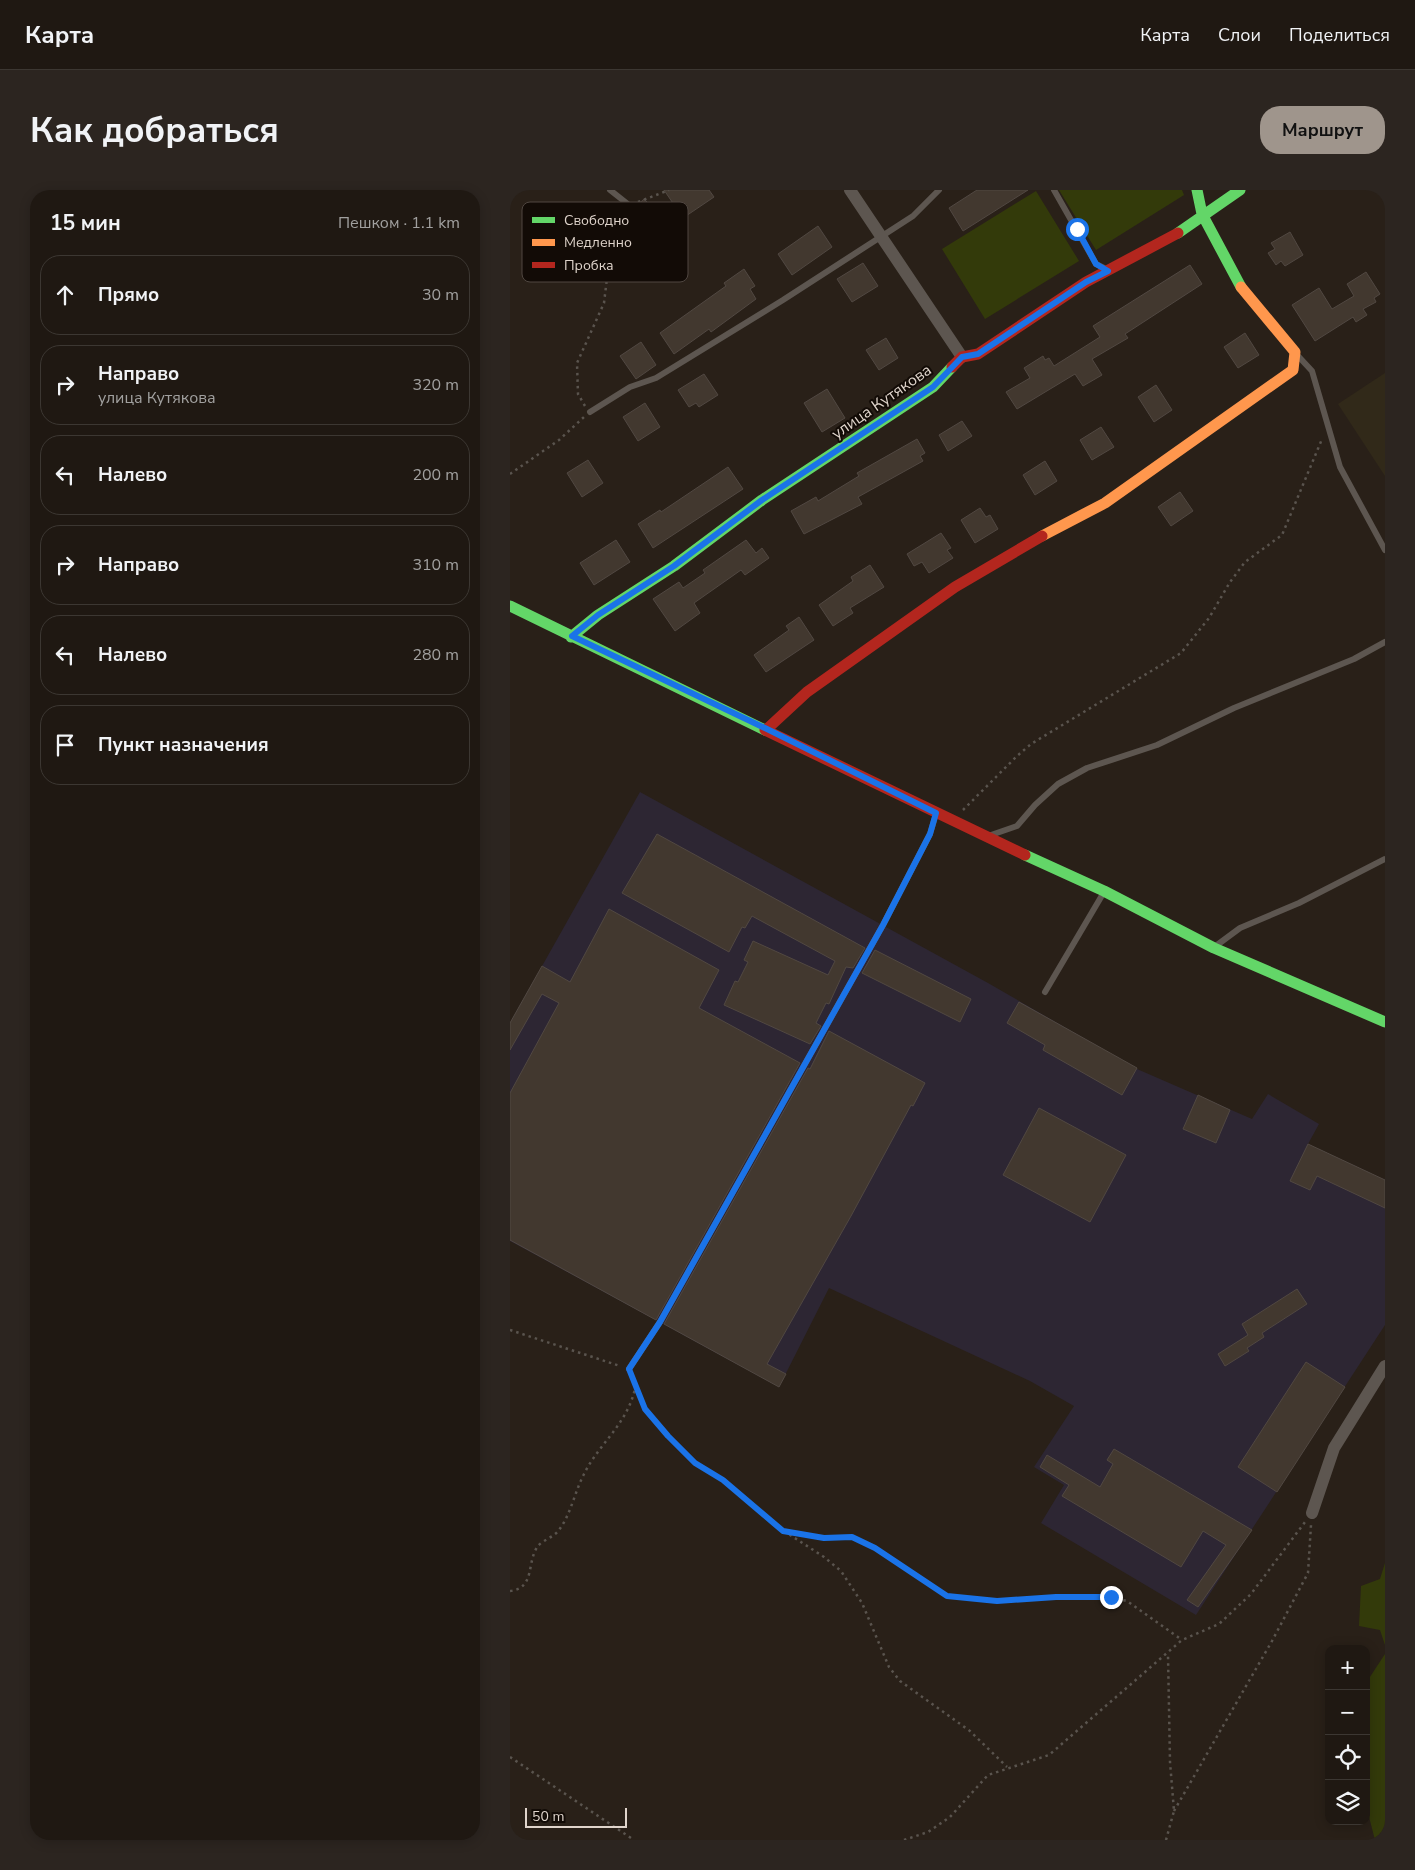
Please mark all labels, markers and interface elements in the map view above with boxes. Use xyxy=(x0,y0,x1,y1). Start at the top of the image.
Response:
text: Карта xyxy=(25,19,94,51)
text: Карта xyxy=(1140,23,1190,47)
text: Слои xyxy=(1218,23,1261,47)
text: Поделиться xyxy=(1289,23,1390,47)
button: Маршрут xyxy=(1260,106,1385,154)
text: Как добраться xyxy=(30,107,279,154)
legend xyxy=(522,202,688,282)
text: 15 мин xyxy=(50,209,121,237)
text: Свободно xyxy=(564,211,629,230)
text: Пешком · 1.1 km xyxy=(338,212,460,234)
route start xyxy=(1066,218,1089,241)
text: Медленно xyxy=(564,233,632,252)
text: Пробка xyxy=(564,256,614,275)
icon: ahead xyxy=(51,281,79,309)
text: Прямо xyxy=(98,282,159,308)
text: 30 m xyxy=(422,284,459,306)
street label: улица Кутякова xyxy=(827,359,936,445)
text: Направо xyxy=(98,361,179,387)
icon: right xyxy=(51,371,79,399)
text: 320 m xyxy=(412,374,459,396)
text: улица Кутякова xyxy=(98,387,216,409)
icon: left xyxy=(51,461,79,489)
text: Налево xyxy=(98,462,167,488)
text: 200 m xyxy=(412,464,459,486)
icon: right xyxy=(51,551,79,579)
text: Направо xyxy=(98,552,179,578)
text: 310 m xyxy=(412,554,459,576)
icon: left xyxy=(51,641,79,669)
text: Налево xyxy=(98,642,167,668)
text: 280 m xyxy=(412,644,459,666)
icon: arrive xyxy=(51,731,79,759)
text: Пункт назначения xyxy=(98,732,269,758)
route end xyxy=(1100,1586,1123,1609)
map controls xyxy=(1325,1645,1370,1825)
button: + xyxy=(1325,1645,1370,1690)
button: − xyxy=(1325,1690,1370,1735)
button: locate xyxy=(1325,1735,1370,1780)
button: layers xyxy=(1325,1780,1370,1825)
scale bar xyxy=(525,1805,628,1828)
text: 50 m xyxy=(532,1807,564,1826)

